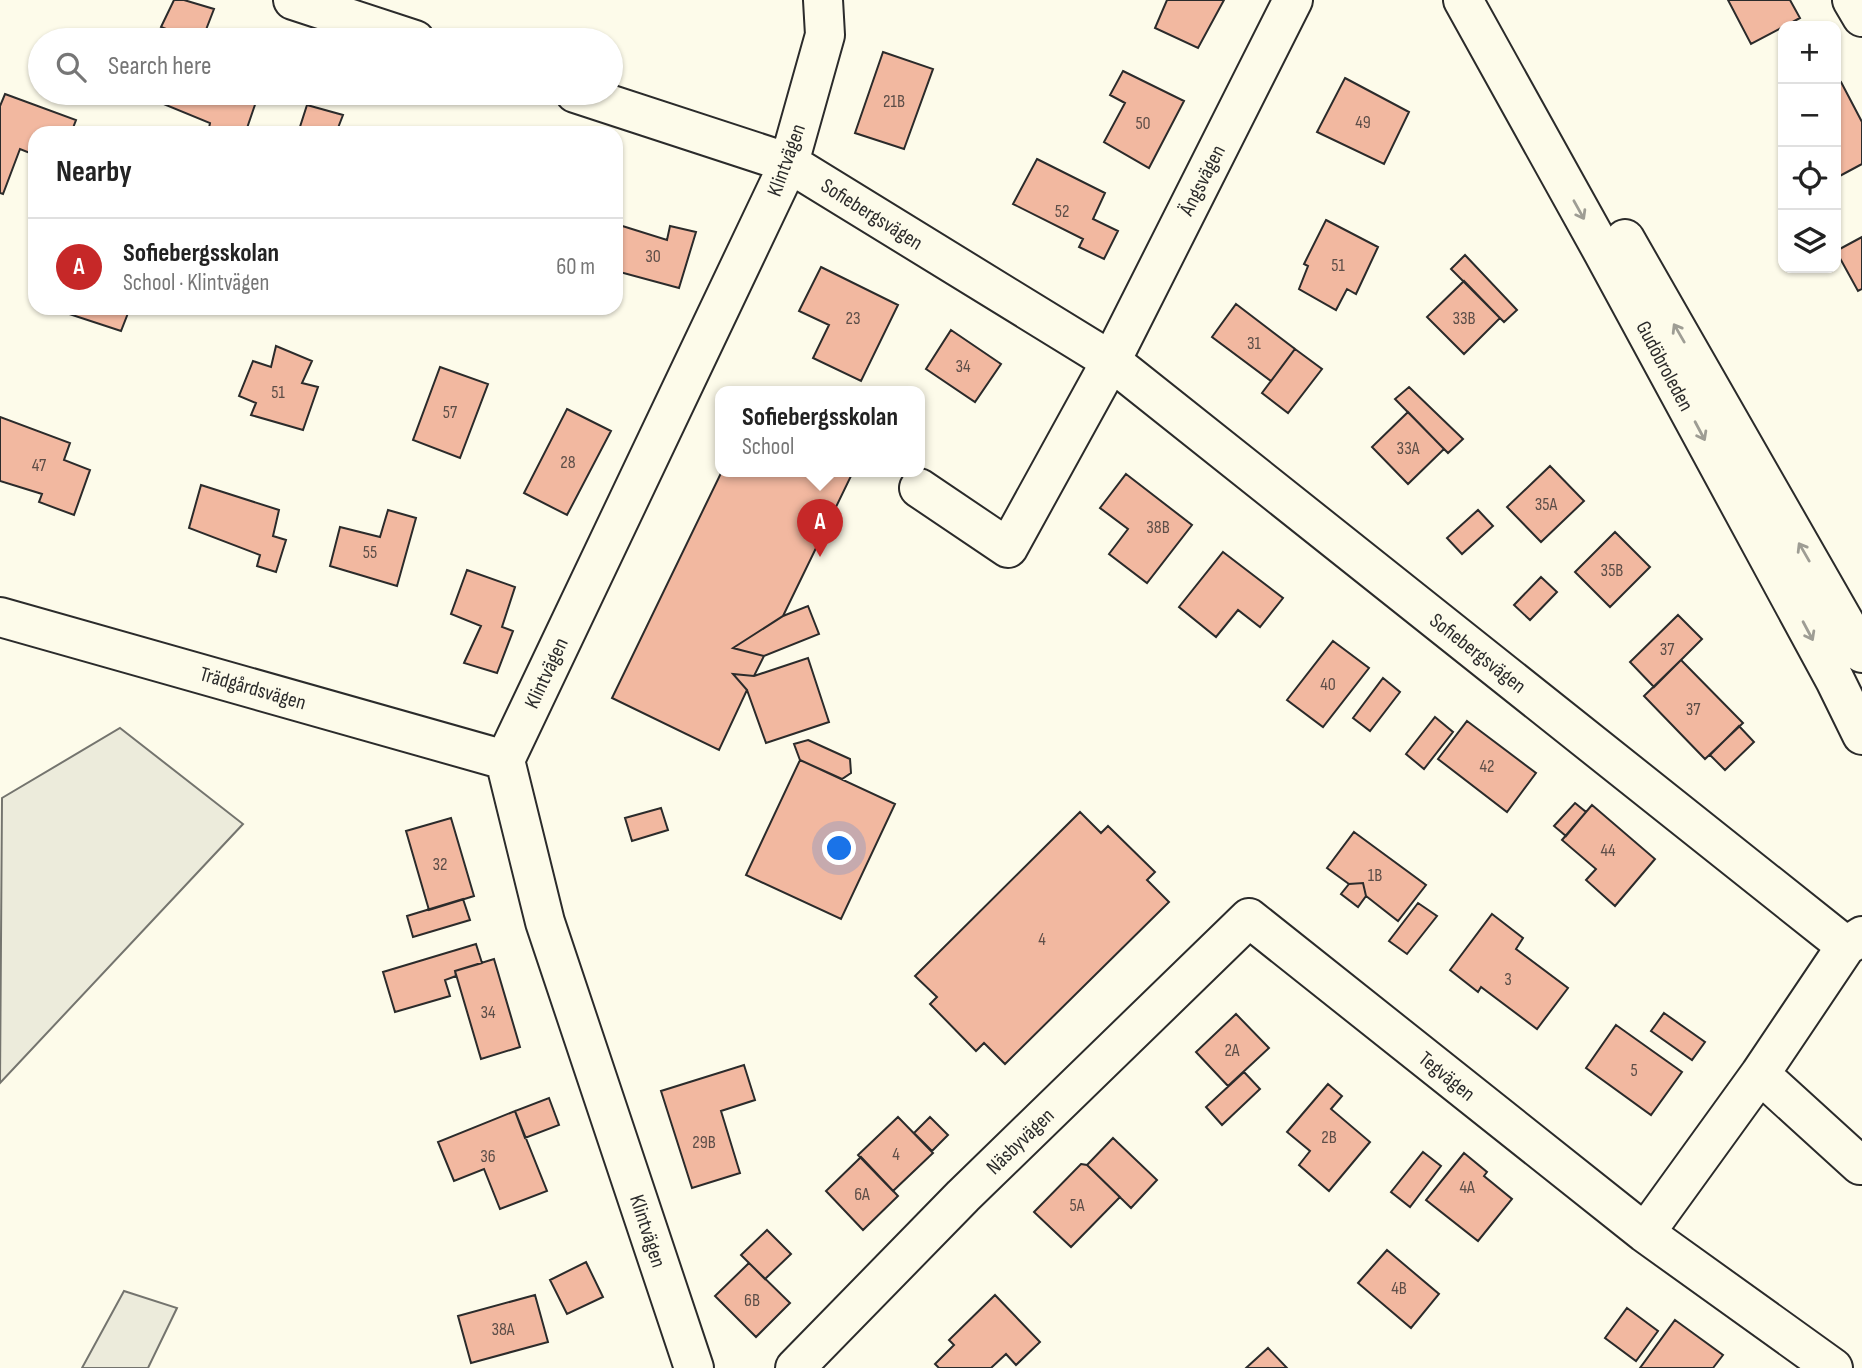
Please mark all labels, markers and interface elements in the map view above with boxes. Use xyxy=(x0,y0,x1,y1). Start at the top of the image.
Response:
map controls xyxy=(1778,21,1841,273)
button: + xyxy=(1778,21,1841,84)
search box xyxy=(28,28,623,105)
icon: search xyxy=(52,48,90,86)
text: Search here xyxy=(108,51,211,82)
button: − xyxy=(1778,84,1841,147)
house number: 21B xyxy=(883,91,905,112)
house number: 49 xyxy=(1355,112,1371,133)
house number: 50 xyxy=(1135,113,1151,134)
street label: Klintvägen xyxy=(762,121,811,200)
street label: Ängsvägen xyxy=(1174,141,1231,221)
button: locate xyxy=(1778,147,1841,210)
text: Nearby xyxy=(56,154,132,190)
street label: Sofiebergsvägen xyxy=(816,173,927,256)
one-way arrow xyxy=(1572,199,1586,219)
house number: 52 xyxy=(1055,201,1069,222)
button: layers xyxy=(1778,210,1841,273)
text: Sofiebergsskolan xyxy=(123,238,279,269)
house number: 30 xyxy=(645,246,661,267)
text: A xyxy=(74,253,84,281)
text: 60 m xyxy=(556,253,595,281)
house number: 51 xyxy=(1331,255,1345,276)
text: School · Klintvägen xyxy=(123,269,269,297)
house number: 23 xyxy=(846,308,861,329)
house number: 33B xyxy=(1452,308,1476,329)
street label: Gudöbroleden xyxy=(1630,317,1699,416)
one-way arrow xyxy=(1672,323,1686,343)
house number: 31 xyxy=(1247,333,1262,354)
house number: 34 xyxy=(955,356,971,377)
house number: 51 xyxy=(271,382,285,403)
popup xyxy=(715,386,925,477)
house number: 57 xyxy=(443,402,458,423)
text: Sofiebergsskolan xyxy=(742,402,898,433)
one-way arrow xyxy=(1694,420,1707,441)
text: School xyxy=(742,433,794,461)
house number: 33A xyxy=(1397,438,1420,459)
house number: 28 xyxy=(560,452,576,473)
house number: 47 xyxy=(32,455,47,476)
house number: 35A xyxy=(1535,494,1558,515)
pin: A xyxy=(797,499,843,557)
house number: 38B xyxy=(1146,517,1170,538)
house number: 55 xyxy=(363,542,377,563)
one-way arrow xyxy=(1797,542,1811,562)
house number: 35B xyxy=(1601,560,1623,581)
street label: Sofiebergsvägen xyxy=(1425,608,1531,699)
one-way arrow xyxy=(1802,620,1816,641)
street label: Klintvägen xyxy=(519,634,574,712)
house number: 37 xyxy=(1660,639,1675,660)
street label: Trädgårdsvägen xyxy=(197,661,309,716)
house number: 40 xyxy=(1320,674,1336,695)
house number: 37 xyxy=(1686,699,1701,720)
house number: 42 xyxy=(1479,756,1495,777)
your location xyxy=(822,831,856,865)
house number: 44 xyxy=(1600,840,1616,861)
house number: 32 xyxy=(433,854,447,875)
house number: 1B xyxy=(1368,865,1382,886)
house number: 4 xyxy=(1038,929,1046,950)
house number: 3 xyxy=(1504,969,1512,990)
house number: 34 xyxy=(480,1002,496,1023)
house number: 2A xyxy=(1224,1040,1240,1061)
street label: Tegvägen xyxy=(1413,1046,1480,1107)
house number: 5 xyxy=(1630,1060,1638,1081)
street label: Näsbyvägen xyxy=(981,1103,1059,1180)
house number: 2B xyxy=(1321,1127,1337,1148)
house number: 29B xyxy=(692,1132,716,1153)
house number: 4 xyxy=(892,1144,900,1165)
house number: 36 xyxy=(480,1146,496,1167)
house number: 4A xyxy=(1459,1177,1475,1198)
house number: 6A xyxy=(854,1184,870,1205)
street label: Klintvägen xyxy=(624,1192,671,1271)
house number: 5A xyxy=(1070,1195,1085,1216)
house number: 4B xyxy=(1391,1278,1407,1299)
house number: 6B xyxy=(744,1290,760,1311)
house number: 38A xyxy=(491,1319,515,1340)

